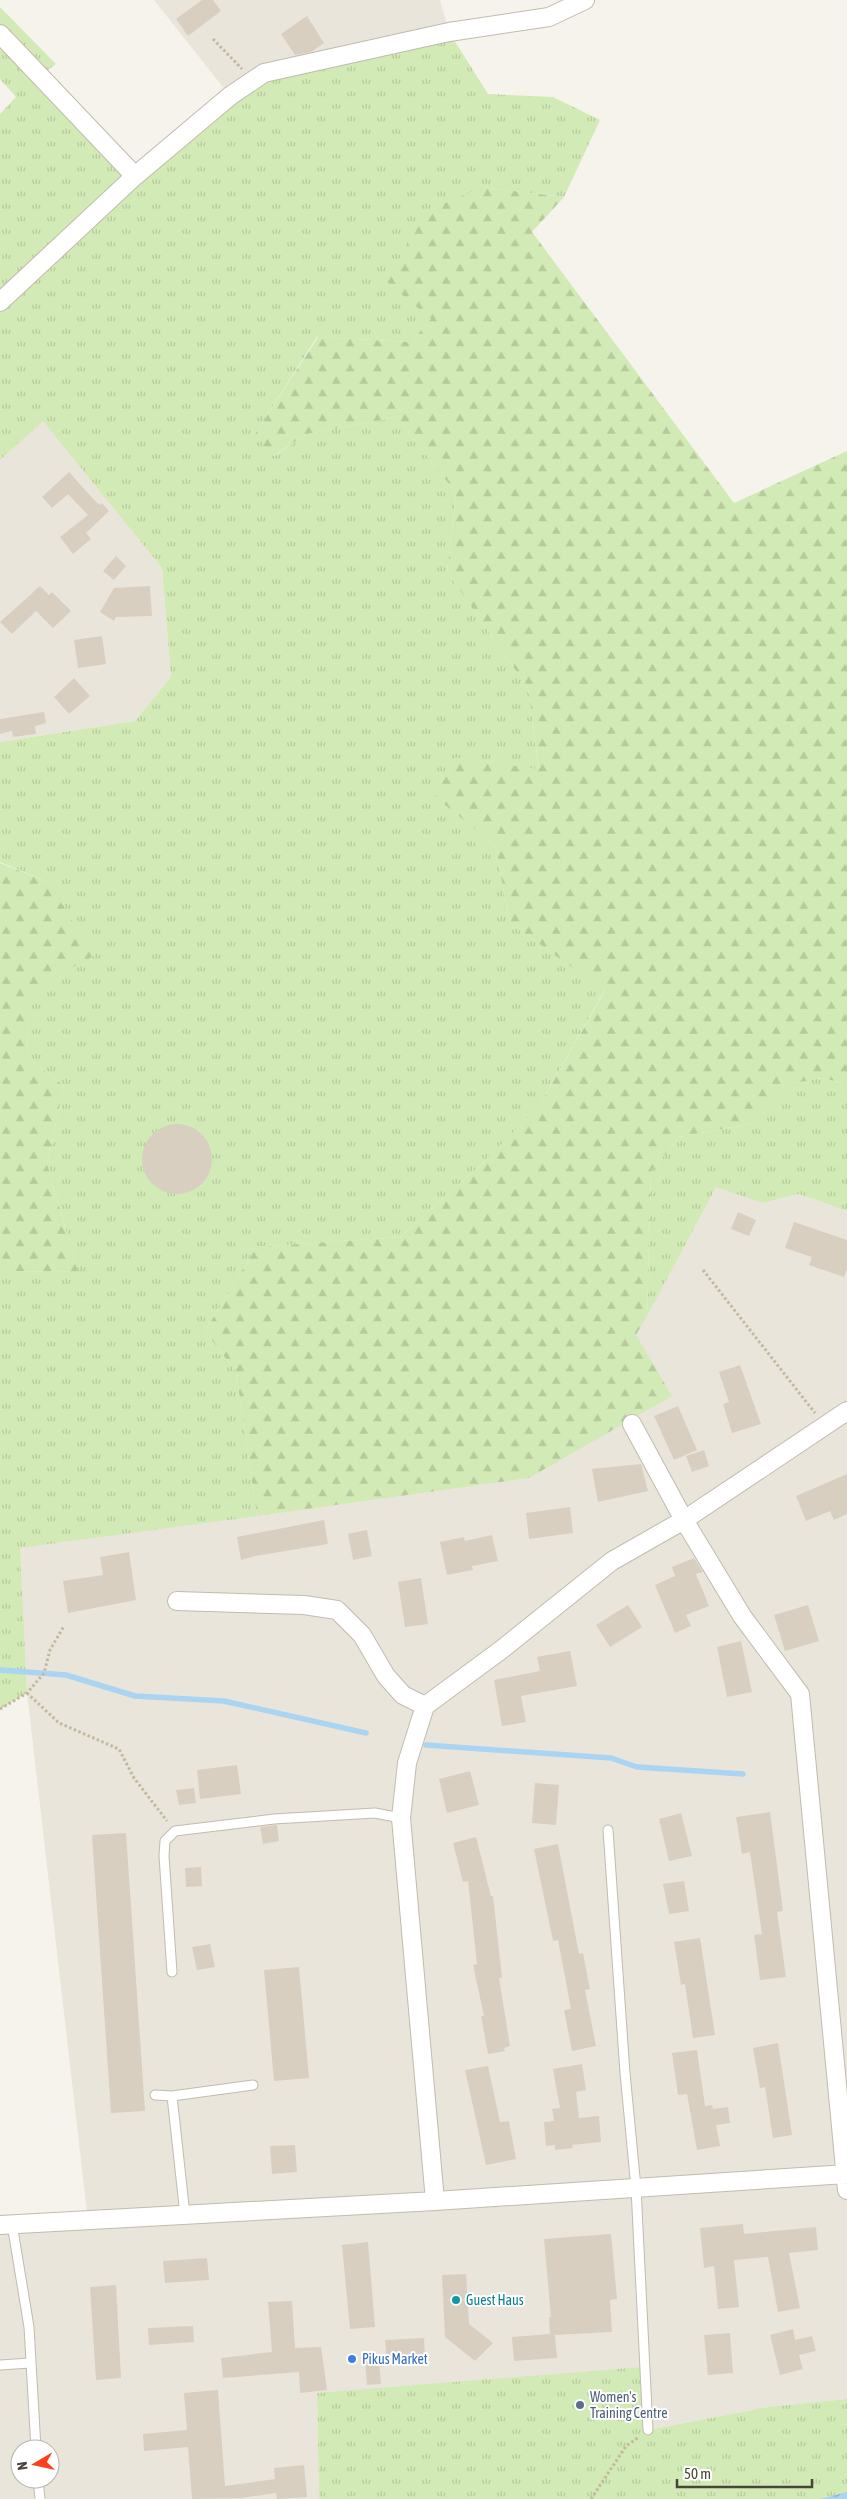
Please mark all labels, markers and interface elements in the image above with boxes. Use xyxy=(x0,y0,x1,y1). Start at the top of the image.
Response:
place label: Guest Haus xyxy=(466,2292,524,2308)
marker: Guest Haus xyxy=(450,2294,462,2306)
place label: Pikus Market xyxy=(362,2351,428,2367)
marker: Pikus Market xyxy=(346,2353,358,2365)
place label: Women's Training Centre xyxy=(590,2389,668,2421)
marker: Women's Training Centre xyxy=(574,2399,586,2411)
north arrow xyxy=(10,2439,60,2489)
scale bar xyxy=(677,2456,812,2488)
text: N xyxy=(14,2461,31,2471)
text: 50 m xyxy=(684,2465,711,2482)

